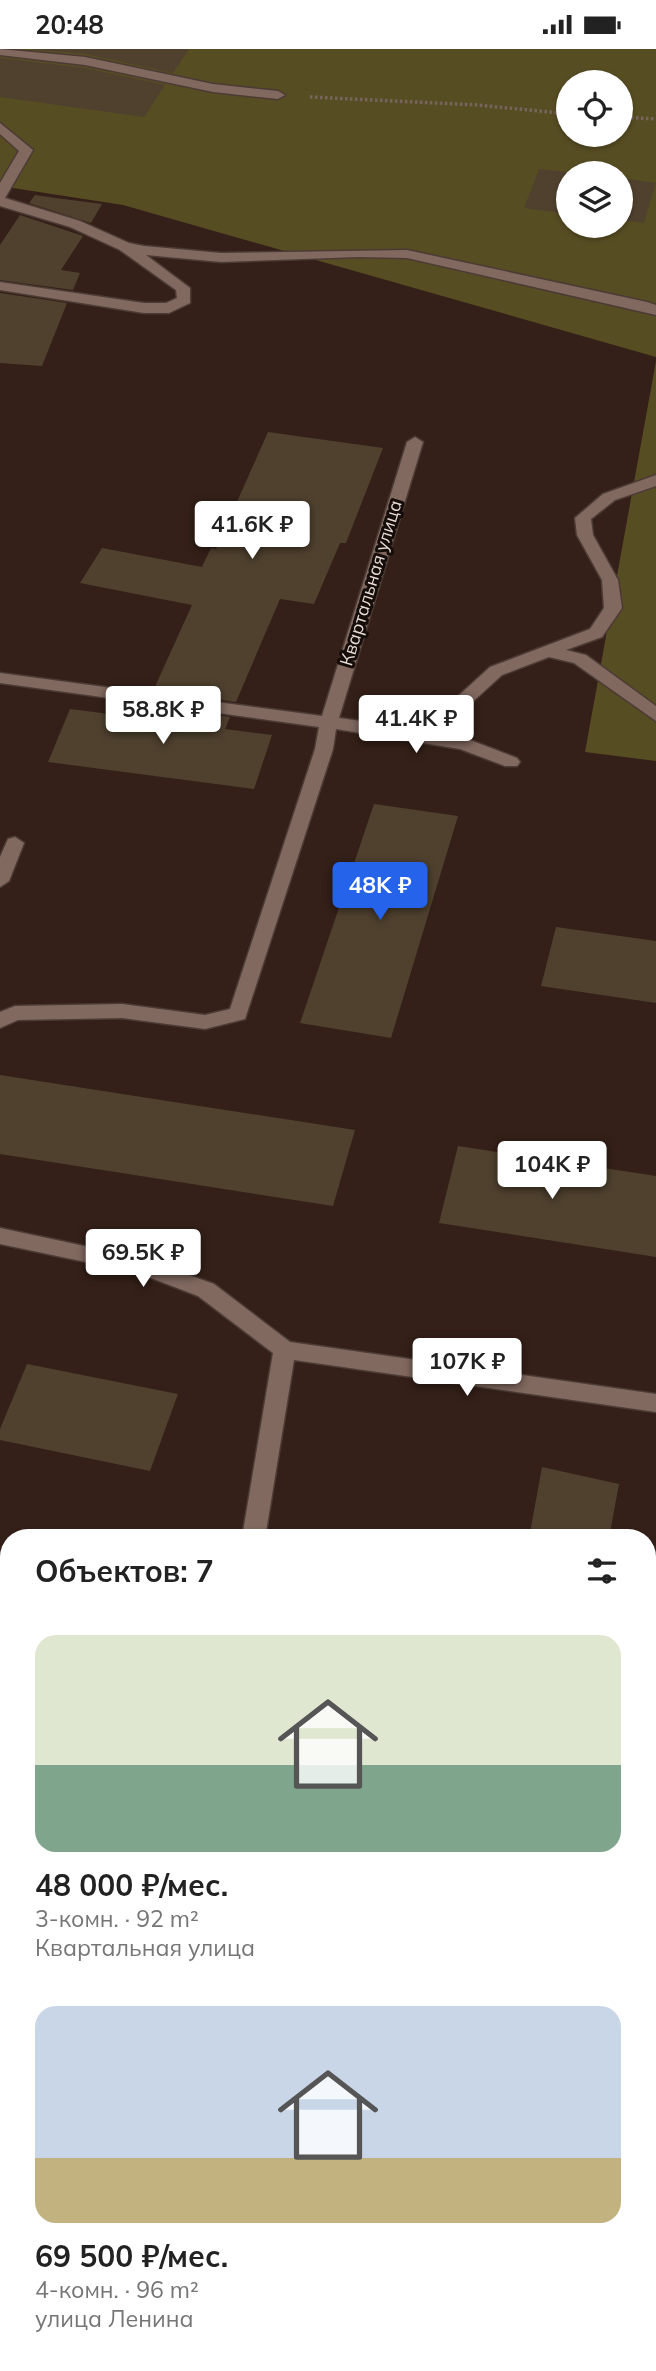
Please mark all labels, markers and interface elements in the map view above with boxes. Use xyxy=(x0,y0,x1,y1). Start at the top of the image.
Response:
text: 20:48 xyxy=(35,8,104,41)
map controls xyxy=(556,70,633,238)
button: locate xyxy=(556,70,633,147)
button: layers xyxy=(556,161,633,238)
street label: Квартальная улица xyxy=(334,497,407,669)
pin: 41.6K ₽ xyxy=(187,501,317,561)
text: 41.6K ₽ xyxy=(211,509,293,538)
pin: 58.8K ₽ xyxy=(98,687,228,746)
text: 58.8K ₽ xyxy=(122,694,204,723)
pin: 41.4K ₽ xyxy=(351,695,481,755)
text: 41.4K ₽ xyxy=(375,703,457,732)
pin: 48K ₽ xyxy=(331,863,429,922)
text: 48K ₽ xyxy=(348,870,412,899)
pin: 104K ₽ xyxy=(495,1141,609,1201)
text: 104K ₽ xyxy=(514,1149,590,1178)
pin: 69.5K ₽ xyxy=(78,1229,208,1289)
text: 69.5K ₽ xyxy=(102,1237,184,1266)
pin: 107K ₽ xyxy=(410,1339,524,1398)
text: 107K ₽ xyxy=(429,1346,505,1375)
text: Объектов: 7 xyxy=(35,1552,214,1590)
icon: filters xyxy=(583,1552,621,1590)
icon: home xyxy=(265,1681,391,1807)
text: 48 000 ₽/мес. xyxy=(35,1866,228,1904)
text: 3-комн. · 92 m² xyxy=(35,1904,199,1933)
text: Квартальная улица xyxy=(35,1933,255,1962)
icon: home xyxy=(265,2052,391,2178)
text: 69 500 ₽/мес. xyxy=(35,2237,228,2275)
text: 4-комн. · 96 m² xyxy=(35,2275,199,2304)
text: улица Ленина xyxy=(35,2304,194,2333)

